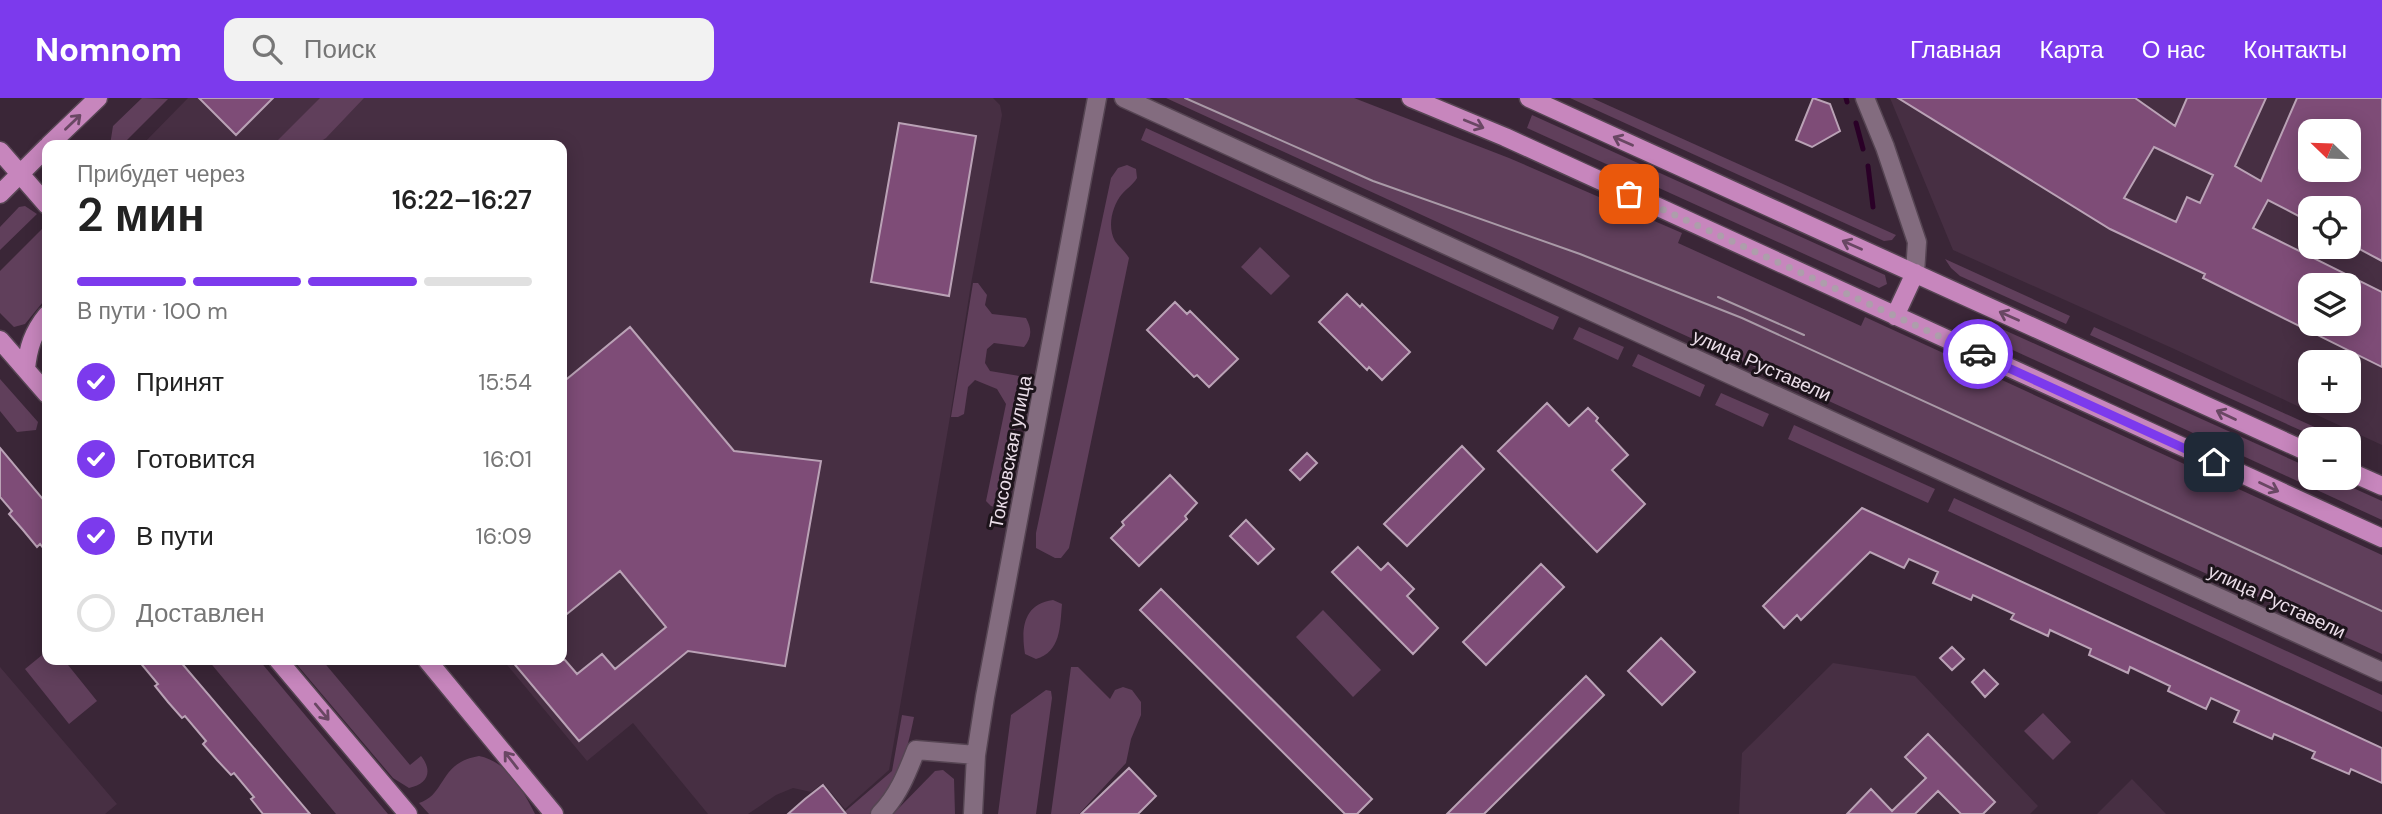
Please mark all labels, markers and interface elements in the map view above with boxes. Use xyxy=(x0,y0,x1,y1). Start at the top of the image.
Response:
search box xyxy=(224,18,714,81)
text: Nomnom xyxy=(35,28,182,71)
icon: search xyxy=(248,30,286,68)
text: Поиск xyxy=(304,32,376,66)
text: Главная xyxy=(1910,34,2001,65)
text: Карта xyxy=(2039,34,2104,65)
text: О нас xyxy=(2142,34,2205,65)
text: Контакты xyxy=(2243,34,2347,65)
one-way arrow xyxy=(65,113,82,130)
one-way arrow xyxy=(1463,118,1485,131)
north arrow xyxy=(2298,119,2361,182)
map controls xyxy=(2298,119,2361,490)
one-way arrow xyxy=(1613,134,1634,147)
text: Прибудет через xyxy=(77,159,245,189)
pin xyxy=(1599,164,1659,224)
icon: bag xyxy=(1610,175,1648,213)
text: 16:22–16:27 xyxy=(392,183,532,217)
text: 2 мин xyxy=(77,185,205,245)
button: locate xyxy=(2298,196,2361,259)
one-way arrow xyxy=(1842,238,1864,251)
button: layers xyxy=(2298,273,2361,336)
text: В пути · 100 m xyxy=(77,296,228,326)
one-way arrow xyxy=(1999,309,2020,322)
courier xyxy=(1943,319,2013,389)
street label: улица Руставели xyxy=(1689,324,1835,407)
icon: car xyxy=(1959,335,1997,373)
button: + xyxy=(2298,350,2361,413)
icon: check xyxy=(77,363,115,401)
text: Принят xyxy=(136,365,224,399)
text: 15:54 xyxy=(478,367,532,397)
street label: Токсовская улица xyxy=(983,373,1038,531)
one-way arrow xyxy=(2215,407,2236,420)
button: − xyxy=(2298,427,2361,490)
pin xyxy=(2184,432,2244,492)
icon: check xyxy=(77,440,115,478)
text: Готовится xyxy=(136,442,255,476)
icon: home xyxy=(2195,443,2233,481)
text: 16:01 xyxy=(483,444,532,474)
one-way arrow xyxy=(2258,481,2279,494)
icon: check xyxy=(77,517,115,555)
text: В пути xyxy=(136,519,214,553)
text: 16:09 xyxy=(476,521,532,551)
street label: улица Руставели xyxy=(2204,559,2350,644)
text: Доставлен xyxy=(136,596,265,630)
one-way arrow xyxy=(314,703,330,721)
one-way arrow xyxy=(504,752,519,770)

